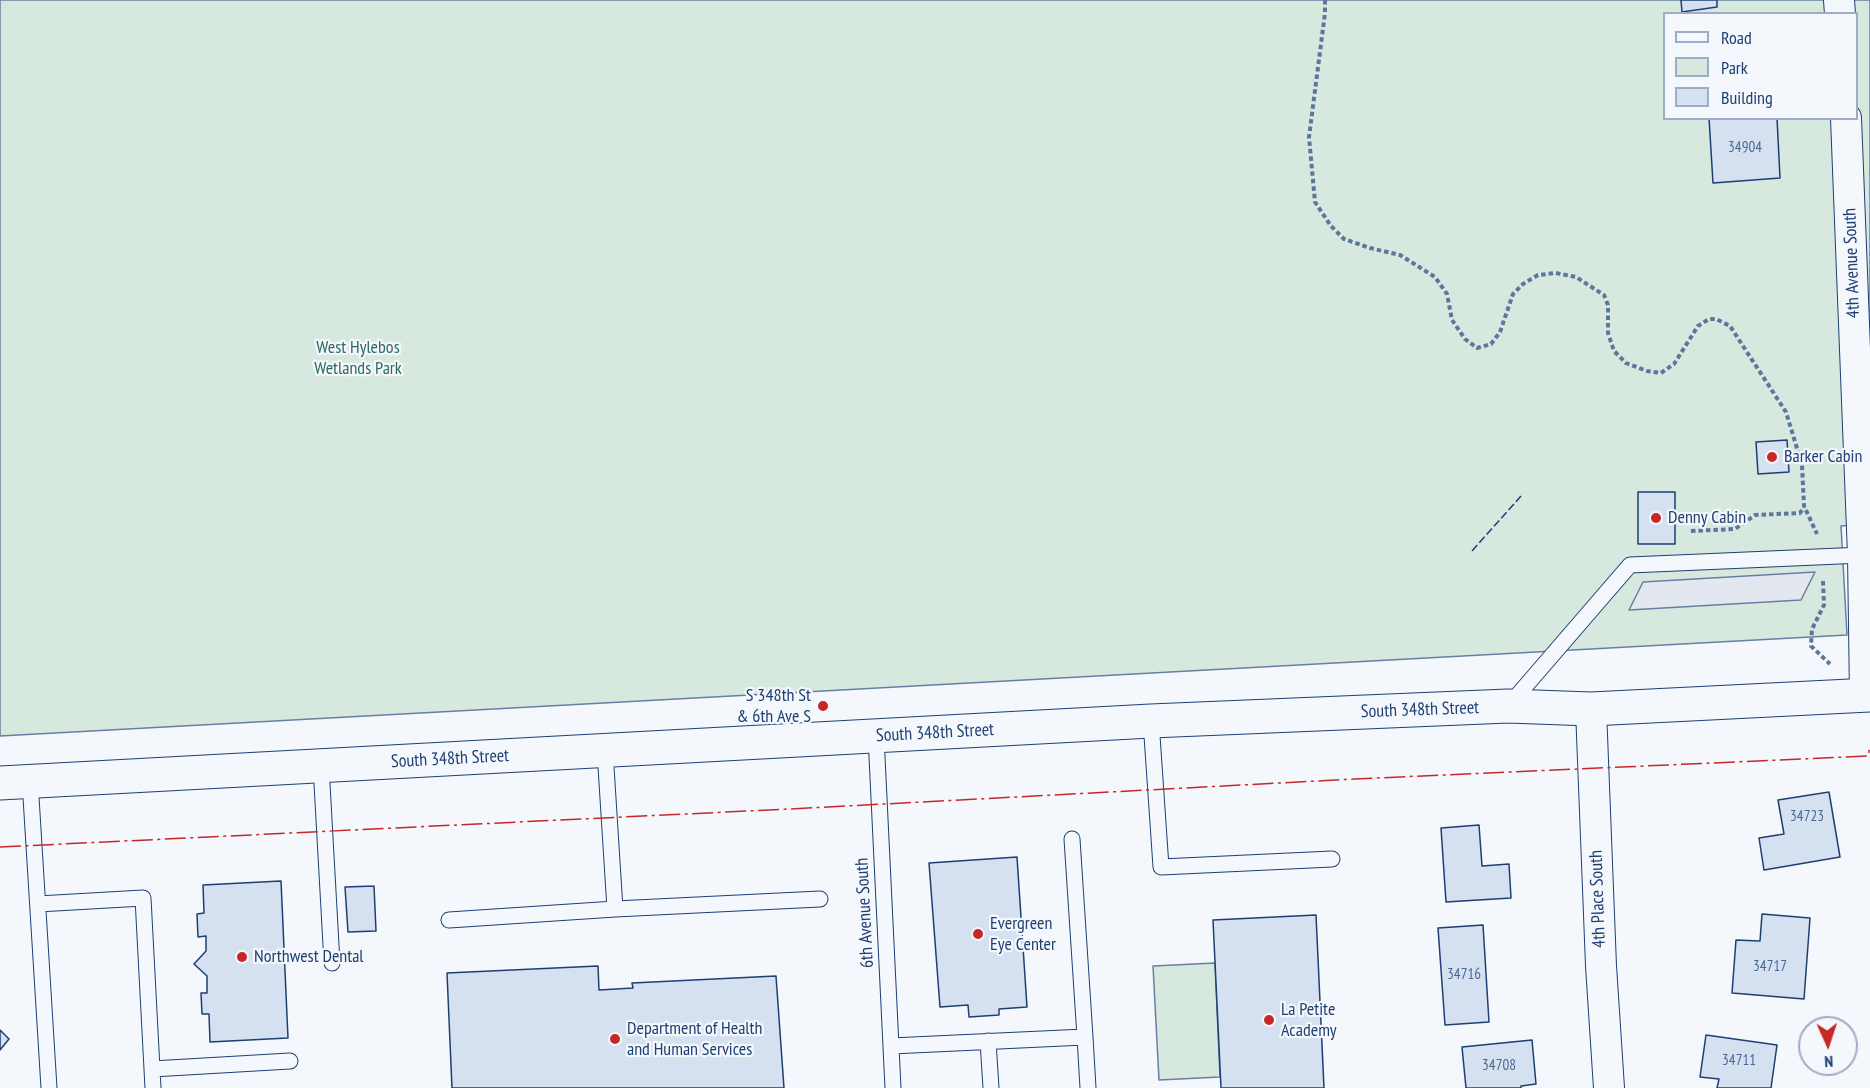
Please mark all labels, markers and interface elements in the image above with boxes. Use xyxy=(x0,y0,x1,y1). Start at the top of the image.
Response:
legend xyxy=(1663,12,1858,120)
text: Road xyxy=(1721,26,1752,49)
text: Park xyxy=(1721,56,1748,79)
text: Building xyxy=(1721,86,1773,109)
house number: 34904 xyxy=(1728,139,1762,157)
street label: 4th Avenue South xyxy=(1839,208,1865,318)
park label: West Hylebos Wetlands Park xyxy=(314,337,402,380)
place label: Barker Cabin xyxy=(1784,446,1862,468)
marker: Barker Cabin xyxy=(1765,450,1779,464)
place label: Denny Cabin xyxy=(1668,507,1746,529)
marker: Denny Cabin xyxy=(1649,511,1663,525)
place label: S 348th St & 6th Ave S xyxy=(737,685,811,728)
street label: South 348th Street xyxy=(1361,697,1479,723)
marker: S 348th St & 6th Ave S xyxy=(816,699,830,713)
street label: South 348th Street xyxy=(875,719,995,747)
street label: South 348th Street xyxy=(390,745,510,773)
house number: 34723 xyxy=(1790,808,1824,826)
street label: 4th Place South xyxy=(1585,850,1611,948)
street label: 6th Avenue South xyxy=(851,857,879,969)
place label: Evergreen Eye Center xyxy=(990,913,1056,956)
marker: Evergreen Eye Center xyxy=(971,927,985,941)
place label: Northwest Dental xyxy=(254,946,364,968)
marker: Northwest Dental xyxy=(235,950,249,964)
house number: 34717 xyxy=(1753,958,1787,976)
house number: 34716 xyxy=(1447,966,1481,984)
place label: La Petite Academy xyxy=(1281,999,1337,1042)
marker: La Petite Academy xyxy=(1262,1013,1276,1027)
north arrow xyxy=(1798,1016,1858,1076)
place label: Department of Health and Human Services xyxy=(627,1018,762,1060)
marker: Department of Health and Human Services xyxy=(608,1032,622,1046)
house number: 34711 xyxy=(1722,1052,1756,1070)
text: N xyxy=(1824,1052,1834,1072)
house number: 34708 xyxy=(1482,1057,1516,1075)

